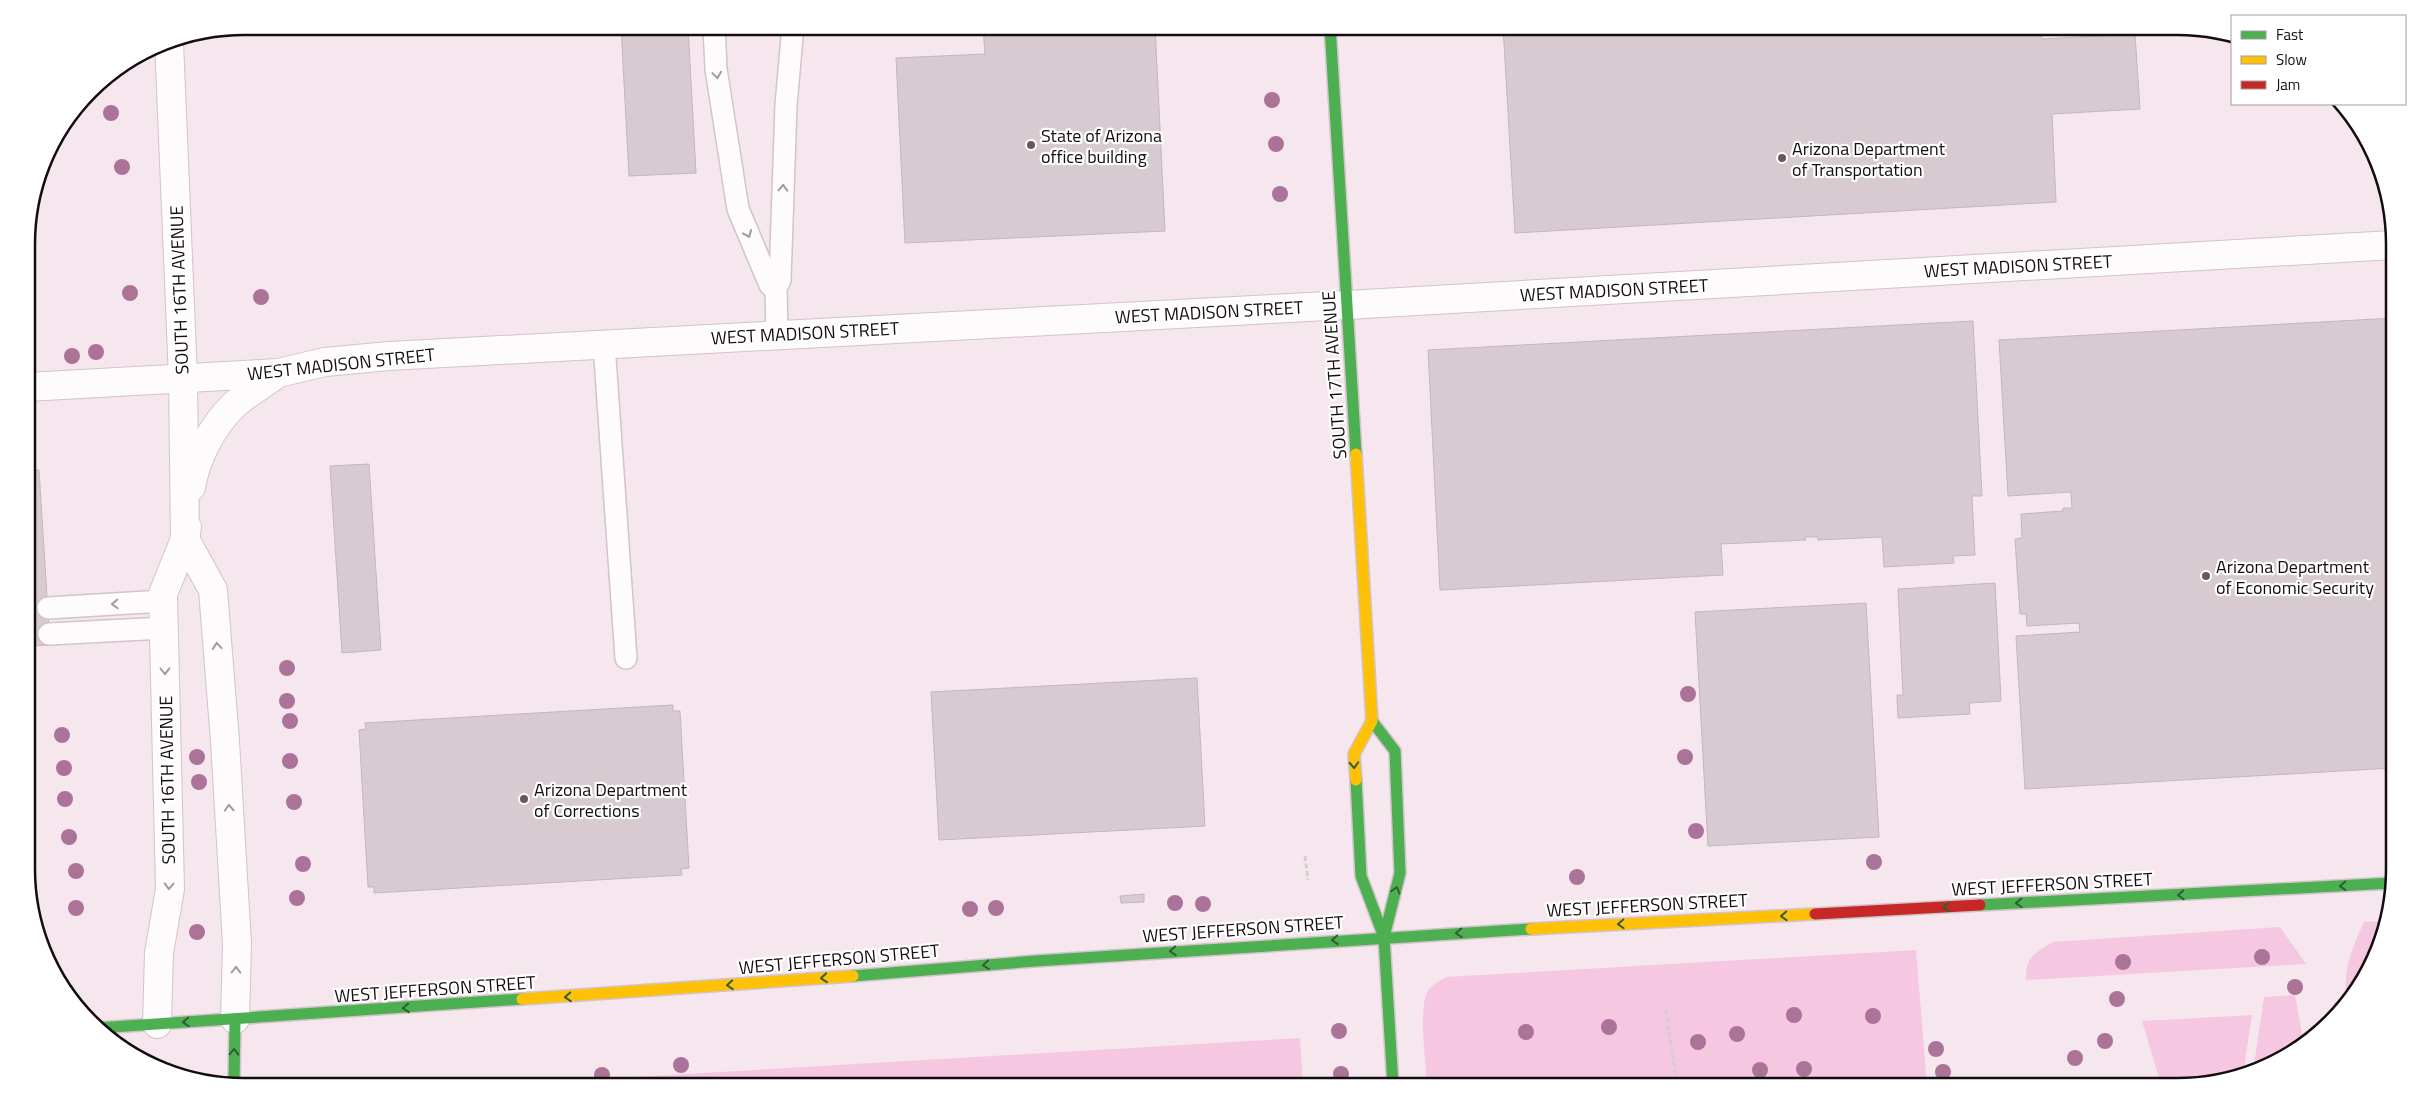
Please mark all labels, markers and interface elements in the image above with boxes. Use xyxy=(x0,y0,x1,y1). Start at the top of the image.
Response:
legend xyxy=(2231,15,2406,105)
text: Fast xyxy=(2276,23,2304,46)
text: Slow xyxy=(2276,48,2307,71)
one-way arrow xyxy=(711,71,722,79)
text: Jam xyxy=(2276,73,2300,96)
place label: State of Arizona office building xyxy=(1041,122,1162,170)
place label: Arizona Department of Transportation xyxy=(1792,135,1946,183)
marker: State of Arizona office building xyxy=(1025,139,1037,151)
marker: Arizona Department of Transportation xyxy=(1776,152,1788,164)
one-way arrow xyxy=(778,184,789,192)
street label: SOUTH 16TH AVENUE xyxy=(163,205,195,375)
one-way arrow xyxy=(743,229,753,237)
street label: WEST MADISON STREET xyxy=(1923,248,2113,284)
street label: WEST MADISON STREET xyxy=(1519,272,1709,308)
street label: SOUTH 17TH AVENUE xyxy=(1315,290,1353,460)
street label: WEST MADISON STREET xyxy=(1114,294,1304,330)
street label: WEST MADISON STREET xyxy=(710,315,900,351)
street label: WEST MADISON STREET xyxy=(246,341,437,387)
place label: Arizona Department of Economic Security xyxy=(2216,553,2374,601)
marker: Arizona Department of Economic Security xyxy=(2200,570,2212,582)
one-way arrow xyxy=(110,598,118,609)
one-way arrow xyxy=(212,642,223,650)
one-way arrow xyxy=(160,668,170,675)
street label: SOUTH 16TH AVENUE xyxy=(152,695,182,865)
one-way arrow xyxy=(1349,762,1360,770)
place label: Arizona Department of Corrections xyxy=(534,776,688,824)
marker: Arizona Department of Corrections xyxy=(518,793,530,805)
one-way arrow xyxy=(223,804,234,812)
street label: WEST JEFFERSON STREET xyxy=(1951,865,2154,903)
one-way arrow xyxy=(2339,880,2347,891)
one-way arrow xyxy=(164,882,175,890)
one-way arrow xyxy=(1390,885,1401,894)
street label: WEST JEFFERSON STREET xyxy=(1546,886,1749,924)
one-way arrow xyxy=(2177,889,2185,900)
one-way arrow xyxy=(2015,898,2023,909)
one-way arrow xyxy=(1942,902,1950,913)
street label: WEST JEFFERSON STREET xyxy=(1141,908,1345,949)
one-way arrow xyxy=(1779,910,1787,921)
one-way arrow xyxy=(1617,919,1625,930)
one-way arrow xyxy=(1455,927,1463,938)
one-way arrow xyxy=(1331,935,1339,946)
street label: WEST JEFFERSON STREET xyxy=(737,937,941,981)
one-way arrow xyxy=(1169,945,1177,956)
one-way arrow xyxy=(982,959,990,970)
one-way arrow xyxy=(231,966,241,974)
street label: WEST JEFFERSON STREET xyxy=(333,968,537,1009)
one-way arrow xyxy=(820,973,828,984)
one-way arrow xyxy=(725,980,733,991)
one-way arrow xyxy=(563,991,571,1002)
one-way arrow xyxy=(401,1003,409,1014)
one-way arrow xyxy=(182,1017,190,1028)
one-way arrow xyxy=(229,1048,239,1056)

